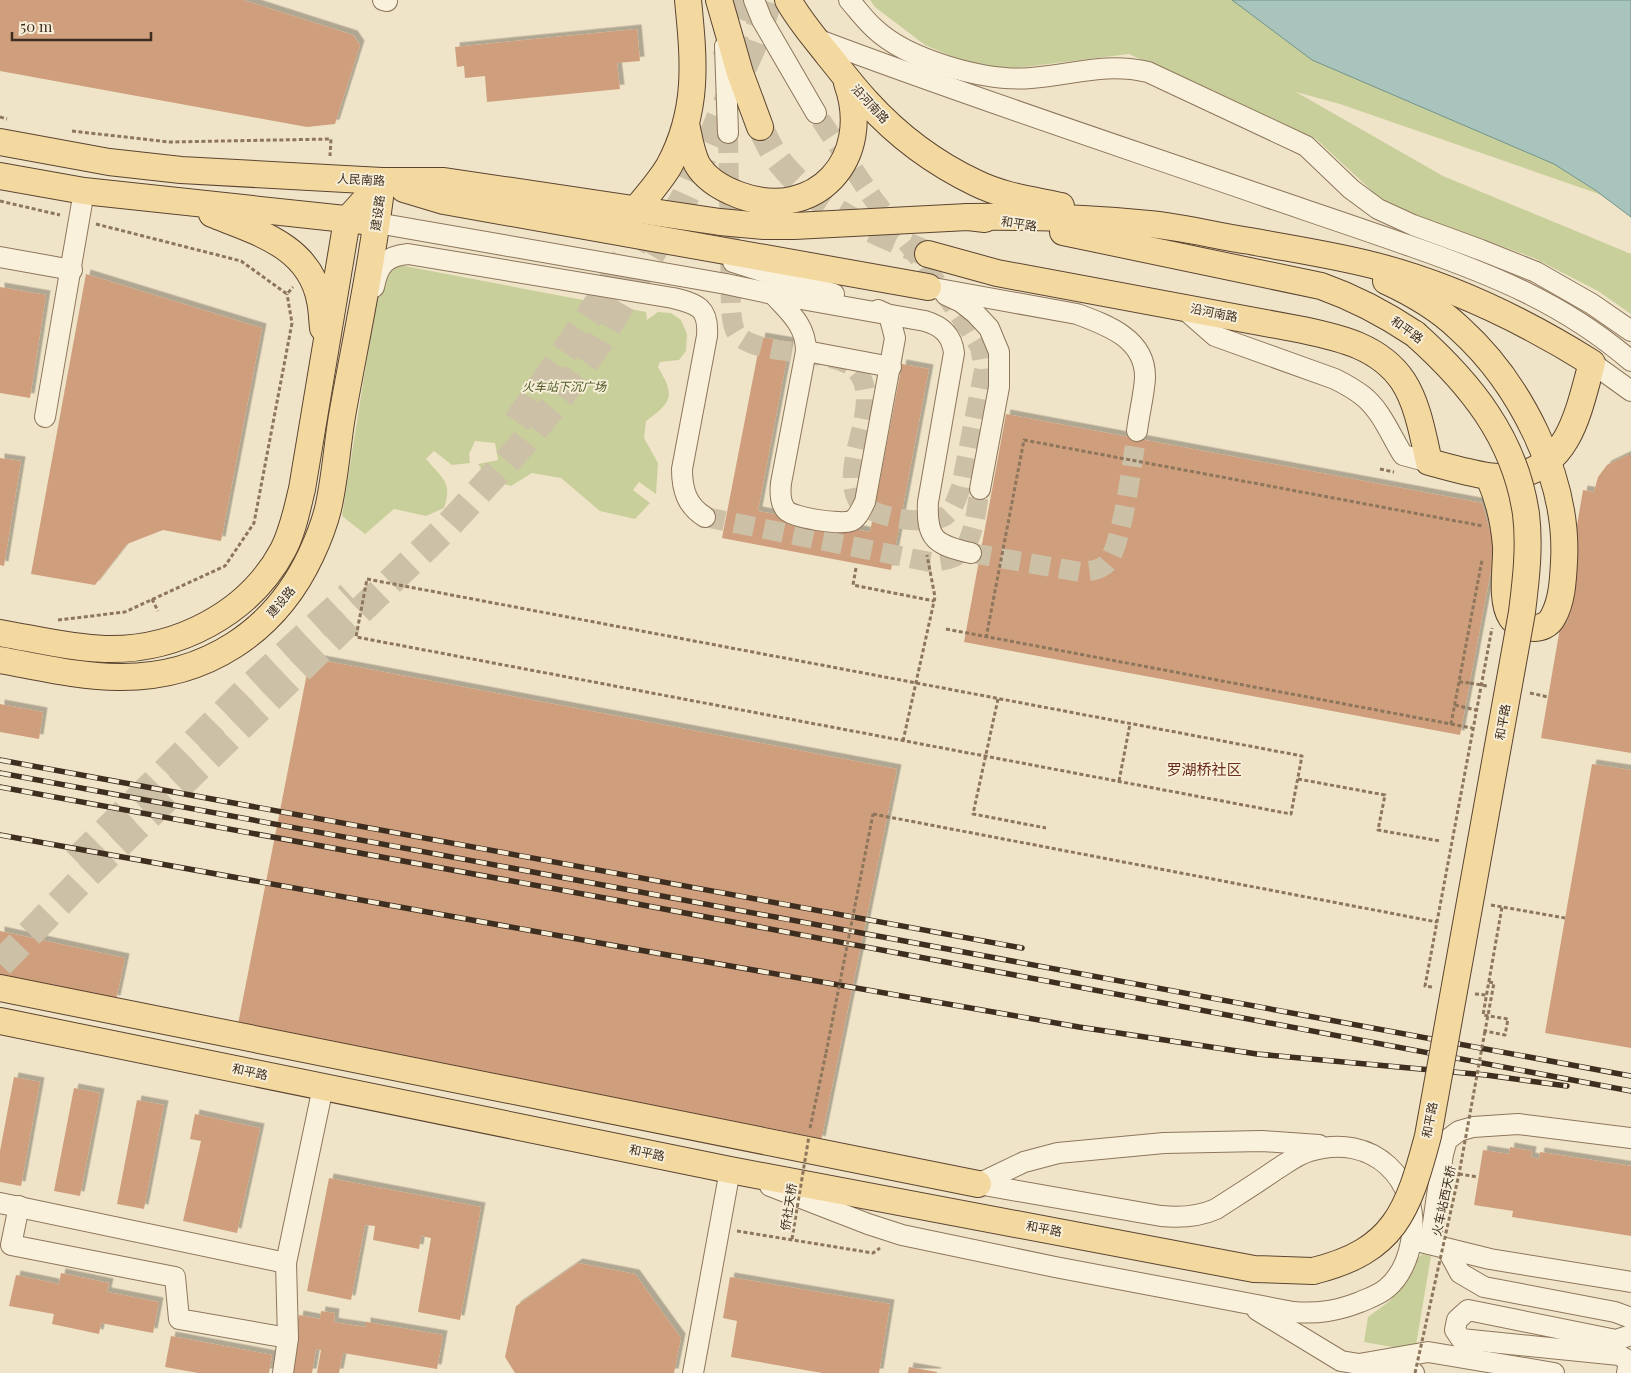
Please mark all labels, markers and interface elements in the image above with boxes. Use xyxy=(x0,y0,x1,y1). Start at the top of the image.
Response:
scale bar xyxy=(12,10,151,42)
text: 50 m xyxy=(20,16,53,36)
street label: 沿河南路 xyxy=(849,80,893,126)
street label: 人民南路 xyxy=(337,170,385,188)
street label: 建设路 xyxy=(367,194,387,232)
street label: 和平路 xyxy=(1000,212,1038,234)
street label: 沿河南路 xyxy=(1189,300,1239,324)
street label: 和平路 xyxy=(1388,312,1427,346)
park label: 火车站下沉广场 xyxy=(522,378,607,394)
street label: 建设路 xyxy=(263,582,298,620)
street label: 和平路 xyxy=(1491,703,1513,741)
district label: 罗湖桥社区 xyxy=(1166,759,1242,779)
street label: 和平路 xyxy=(231,1059,269,1083)
street label: 和平路 xyxy=(1418,1101,1440,1139)
street label: 和平路 xyxy=(628,1140,666,1164)
street label: 火车站西天桥 xyxy=(1428,1164,1458,1238)
street label: 侨社天桥 xyxy=(776,1182,800,1232)
street label: 和平路 xyxy=(1025,1217,1063,1239)

